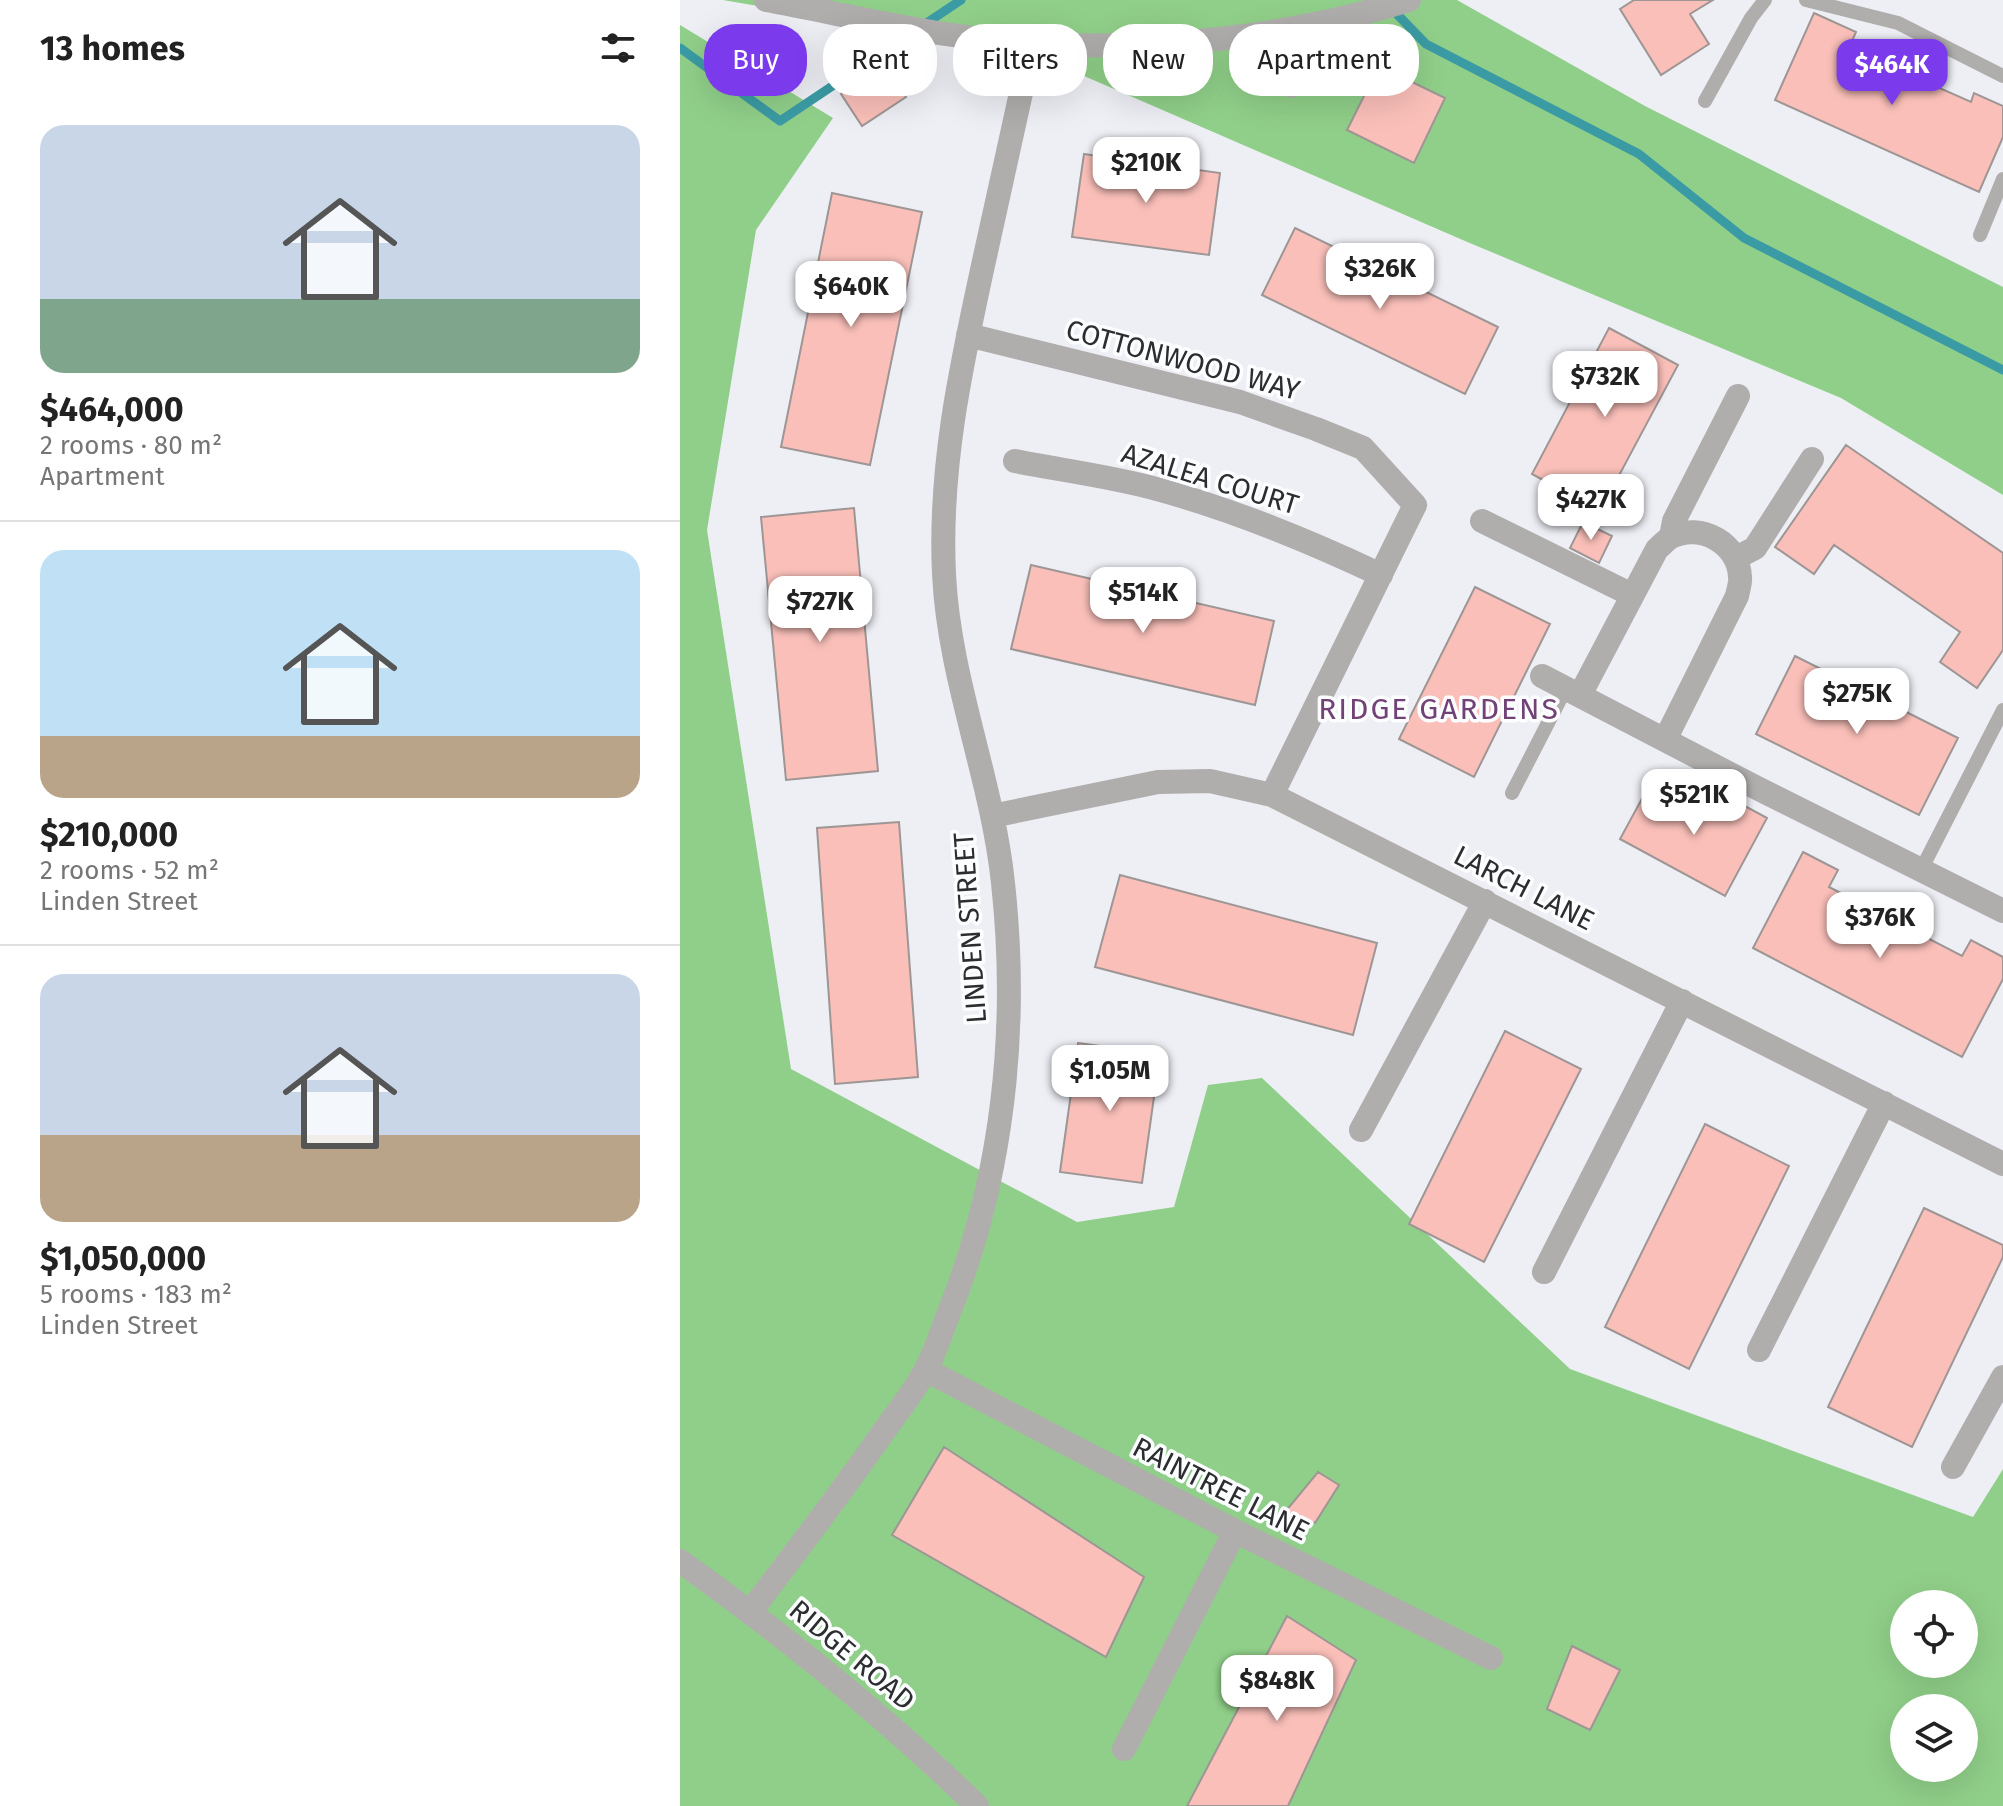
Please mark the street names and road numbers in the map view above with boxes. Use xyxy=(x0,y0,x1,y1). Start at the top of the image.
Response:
street label: COTTONWOOD WAY xyxy=(1063,313,1304,407)
street label: AZALEA COURT xyxy=(1118,436,1303,522)
street label: LINDEN STREET xyxy=(947,831,993,1025)
street label: LARCH LANE xyxy=(1448,839,1600,937)
street label: RAINTREE LANE xyxy=(1127,1430,1315,1548)
street label: RIDGE ROAD xyxy=(783,1593,921,1717)

